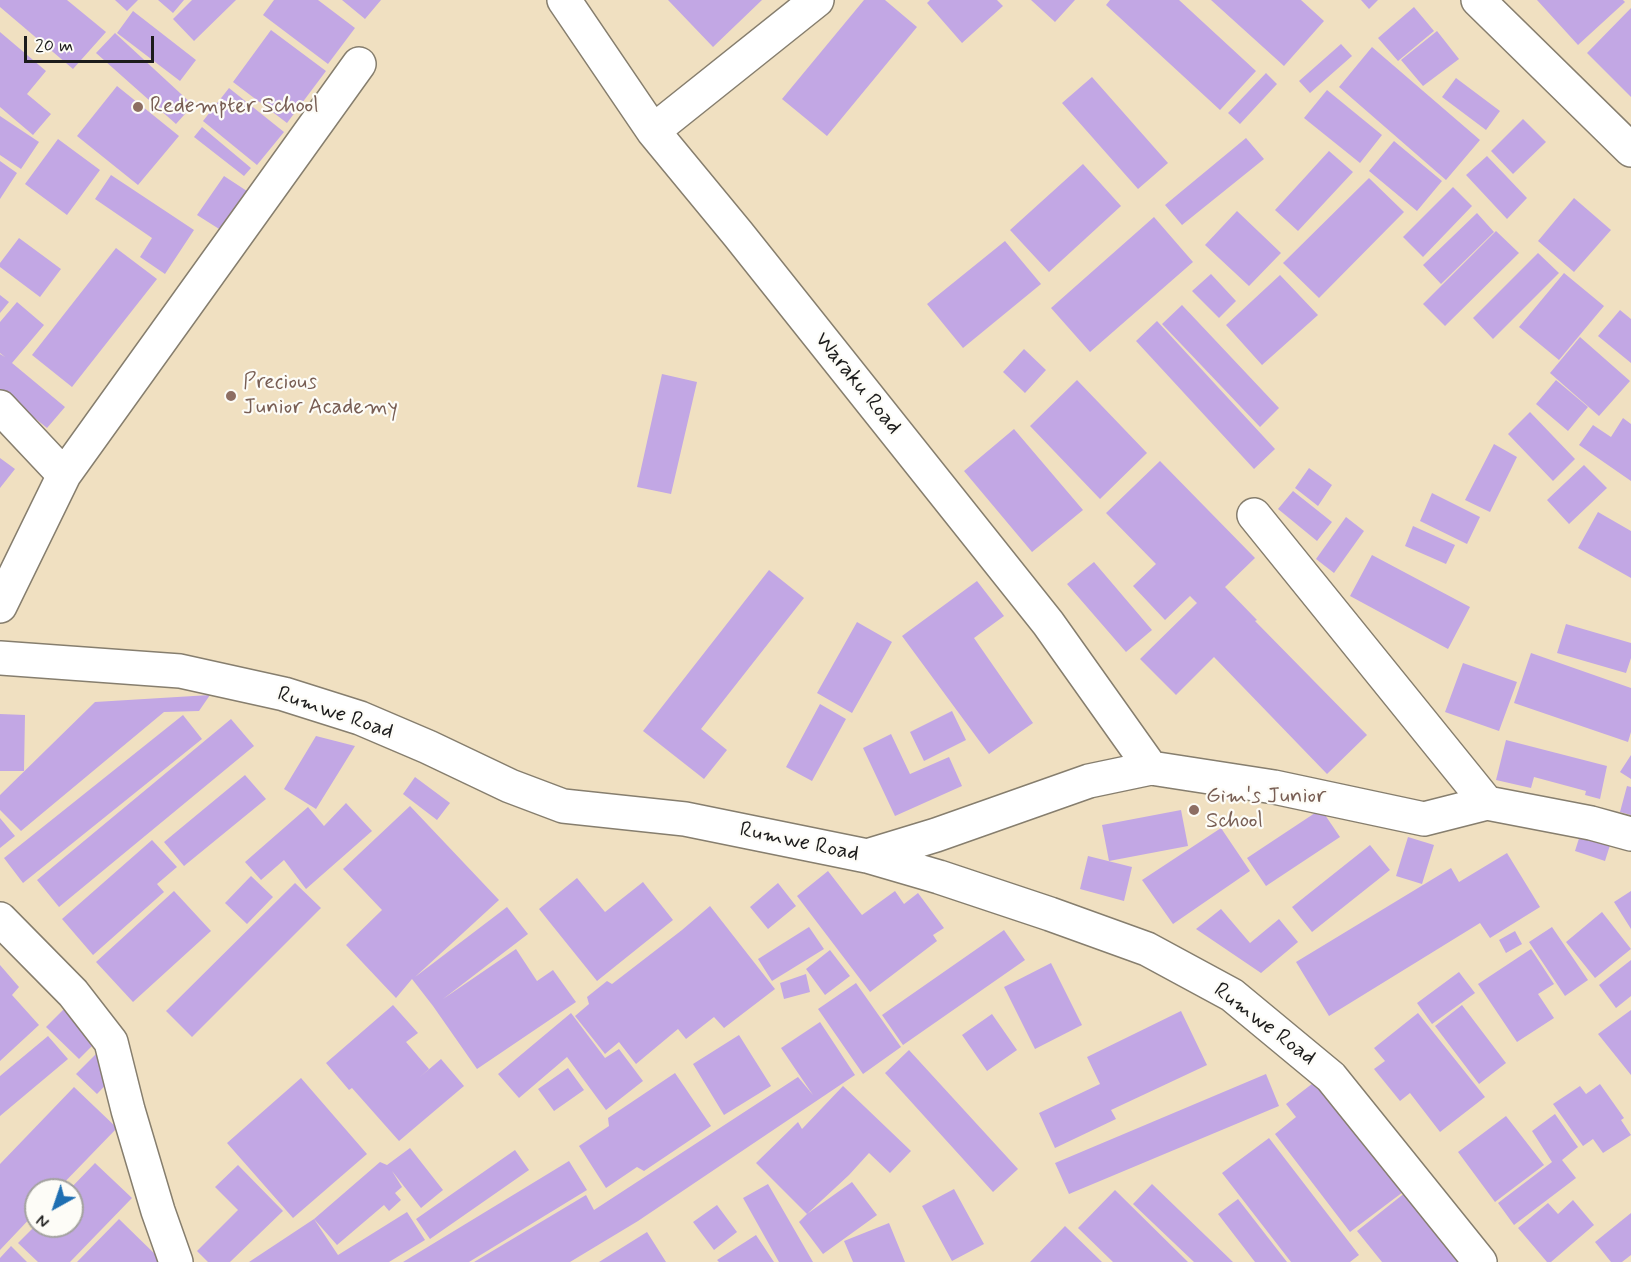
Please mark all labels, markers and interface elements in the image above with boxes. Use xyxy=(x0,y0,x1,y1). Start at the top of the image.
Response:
scale bar xyxy=(27,24,158,62)
text: 20 m xyxy=(35,34,73,58)
place label: Redempter School xyxy=(150,94,319,120)
marker: Redempter School xyxy=(131,100,145,114)
street label: Waraku Road xyxy=(808,328,906,440)
place label: Precious Junior Academy xyxy=(243,370,398,422)
marker: Precious Junior Academy xyxy=(224,389,238,403)
street label: Rumwe Road xyxy=(273,682,397,746)
place label: Gim's Junior School xyxy=(1206,784,1326,836)
marker: Gim's Junior School xyxy=(1187,803,1201,817)
street label: Rumwe Road xyxy=(737,817,861,869)
street label: Rumwe Road xyxy=(1208,978,1320,1072)
north arrow xyxy=(24,1178,84,1238)
text: N xyxy=(33,1209,54,1232)

